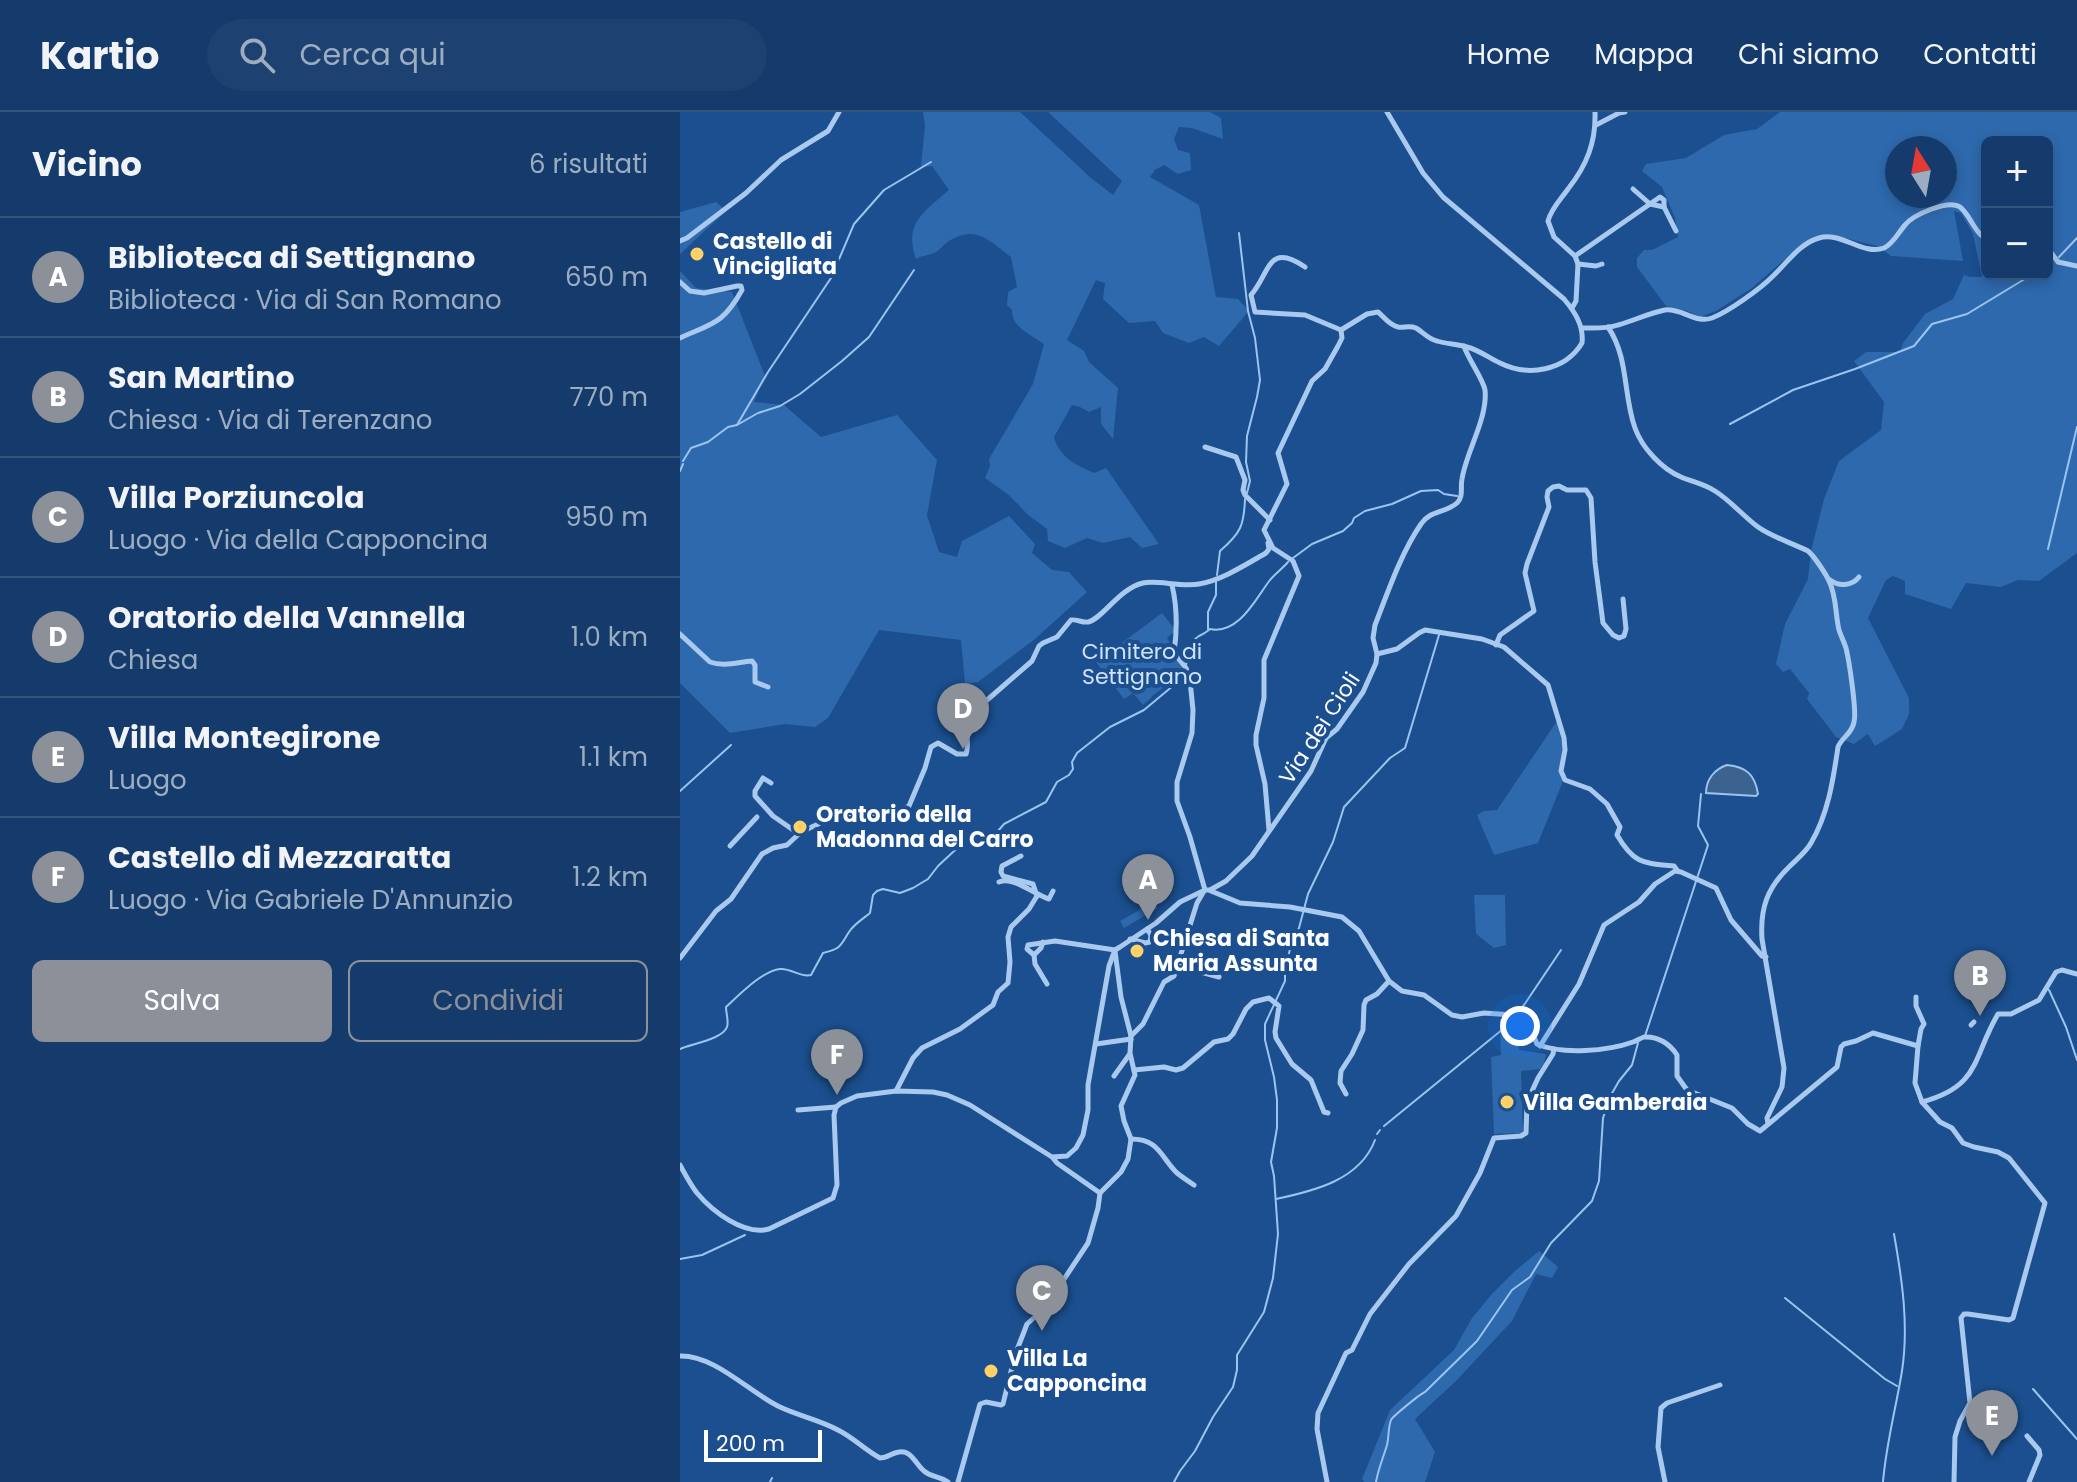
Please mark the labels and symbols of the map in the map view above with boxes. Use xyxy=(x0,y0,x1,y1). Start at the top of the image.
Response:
north arrow xyxy=(1885,136,1957,208)
place label: Castello di Vincigliata xyxy=(713,226,837,282)
marker: Castello di Vincigliata xyxy=(688,245,706,263)
park label: Cimitero di Settignano xyxy=(1082,636,1202,692)
street label: Via dei Cioli xyxy=(1272,666,1367,790)
pin: D xyxy=(937,683,989,749)
place label: Oratorio della Madonna del Carro xyxy=(816,799,1034,855)
marker: Oratorio della Madonna del Carro xyxy=(791,818,809,836)
pin: A xyxy=(1122,854,1174,920)
place label: Chiesa di Santa Maria Assunta xyxy=(1153,923,1330,979)
marker: Chiesa di Santa Maria Assunta xyxy=(1128,942,1146,960)
pin: B xyxy=(1954,950,2006,1016)
your location xyxy=(1500,1006,1540,1046)
pin: F xyxy=(811,1029,863,1095)
place label: Villa Gamberaia xyxy=(1523,1087,1707,1118)
marker: Villa Gamberaia xyxy=(1498,1093,1516,1111)
pin: C xyxy=(1016,1265,1068,1331)
place label: Villa La Capponcina xyxy=(1007,1343,1147,1399)
marker: Villa La Capponcina xyxy=(982,1362,1000,1380)
pin: E xyxy=(1966,1390,2018,1456)
scale bar xyxy=(704,1426,822,1462)

